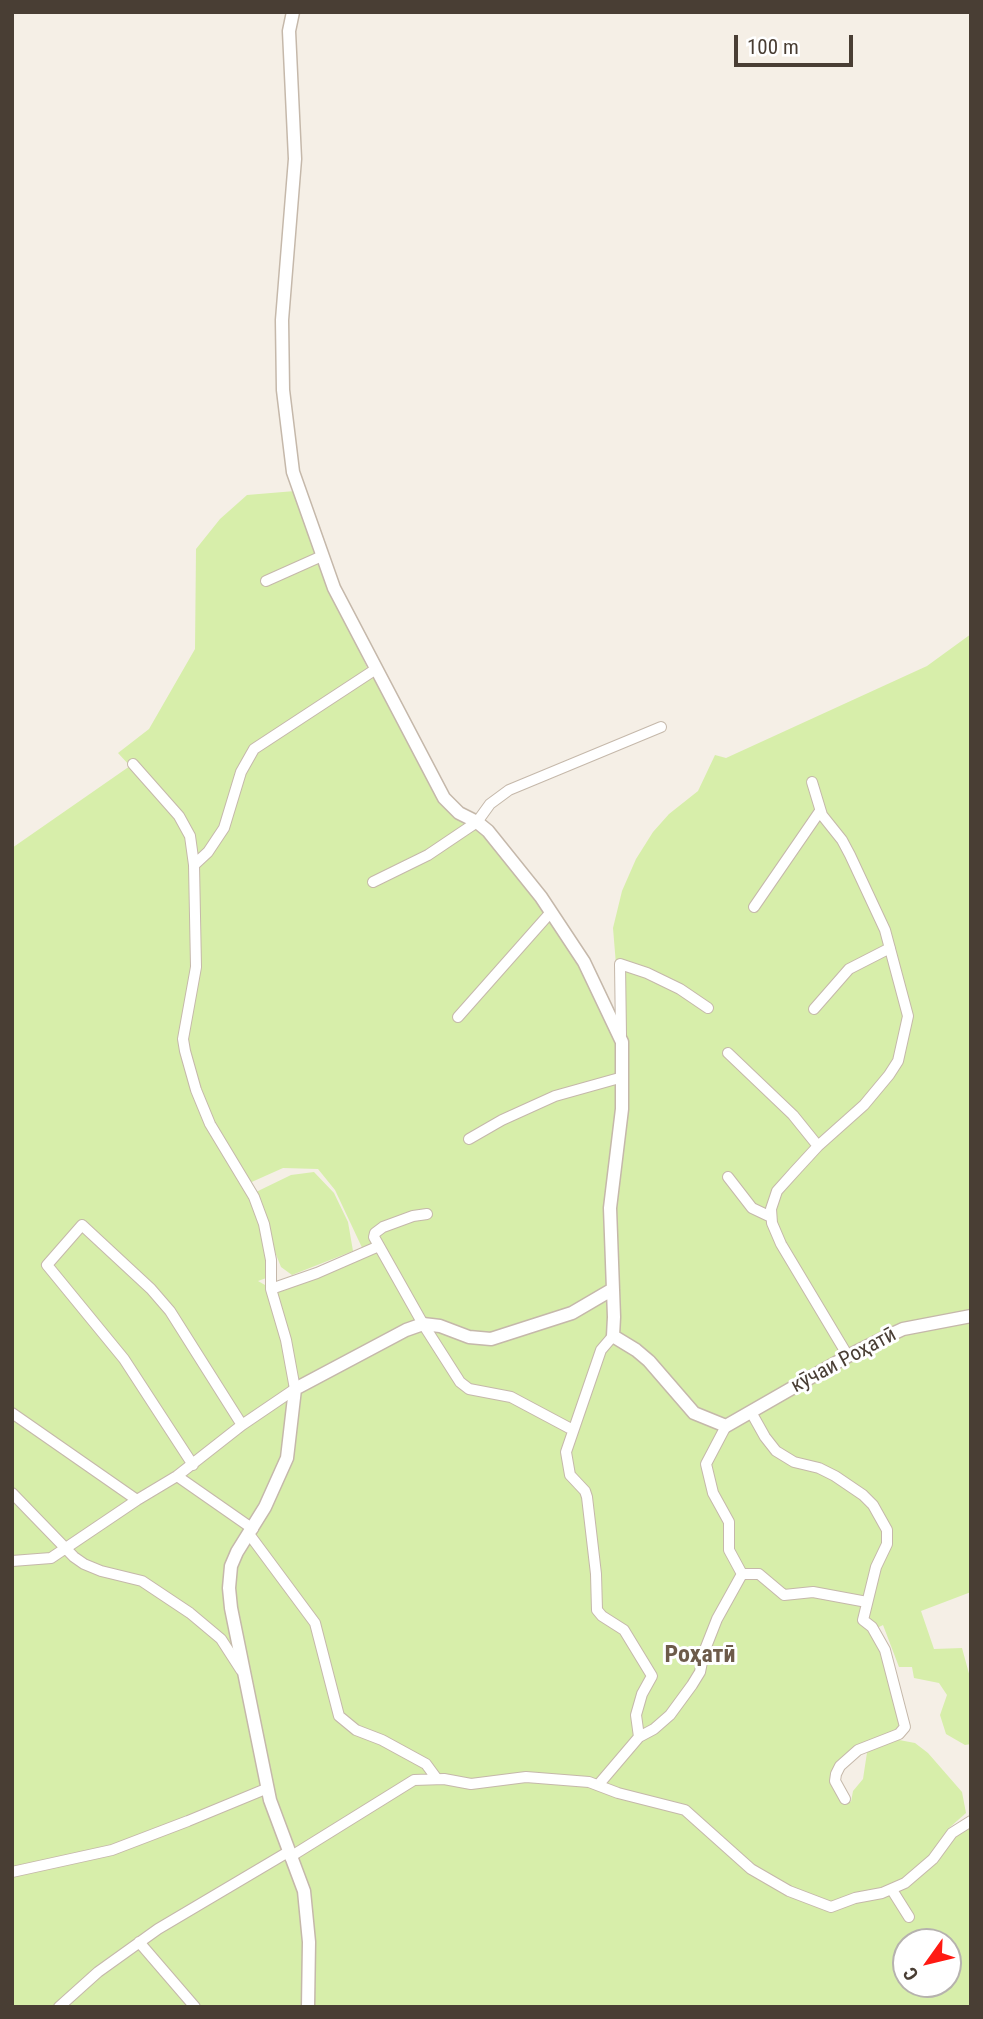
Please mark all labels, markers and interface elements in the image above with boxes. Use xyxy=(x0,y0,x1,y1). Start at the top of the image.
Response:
scale bar xyxy=(738,21,857,65)
text: 100 m xyxy=(747,35,799,59)
street label: кӯчаи Роҳатӣ xyxy=(787,1323,901,1399)
district label: Роҳатӣ xyxy=(665,1642,735,1670)
north arrow xyxy=(892,1928,962,1998)
text: С xyxy=(898,1963,923,1985)

